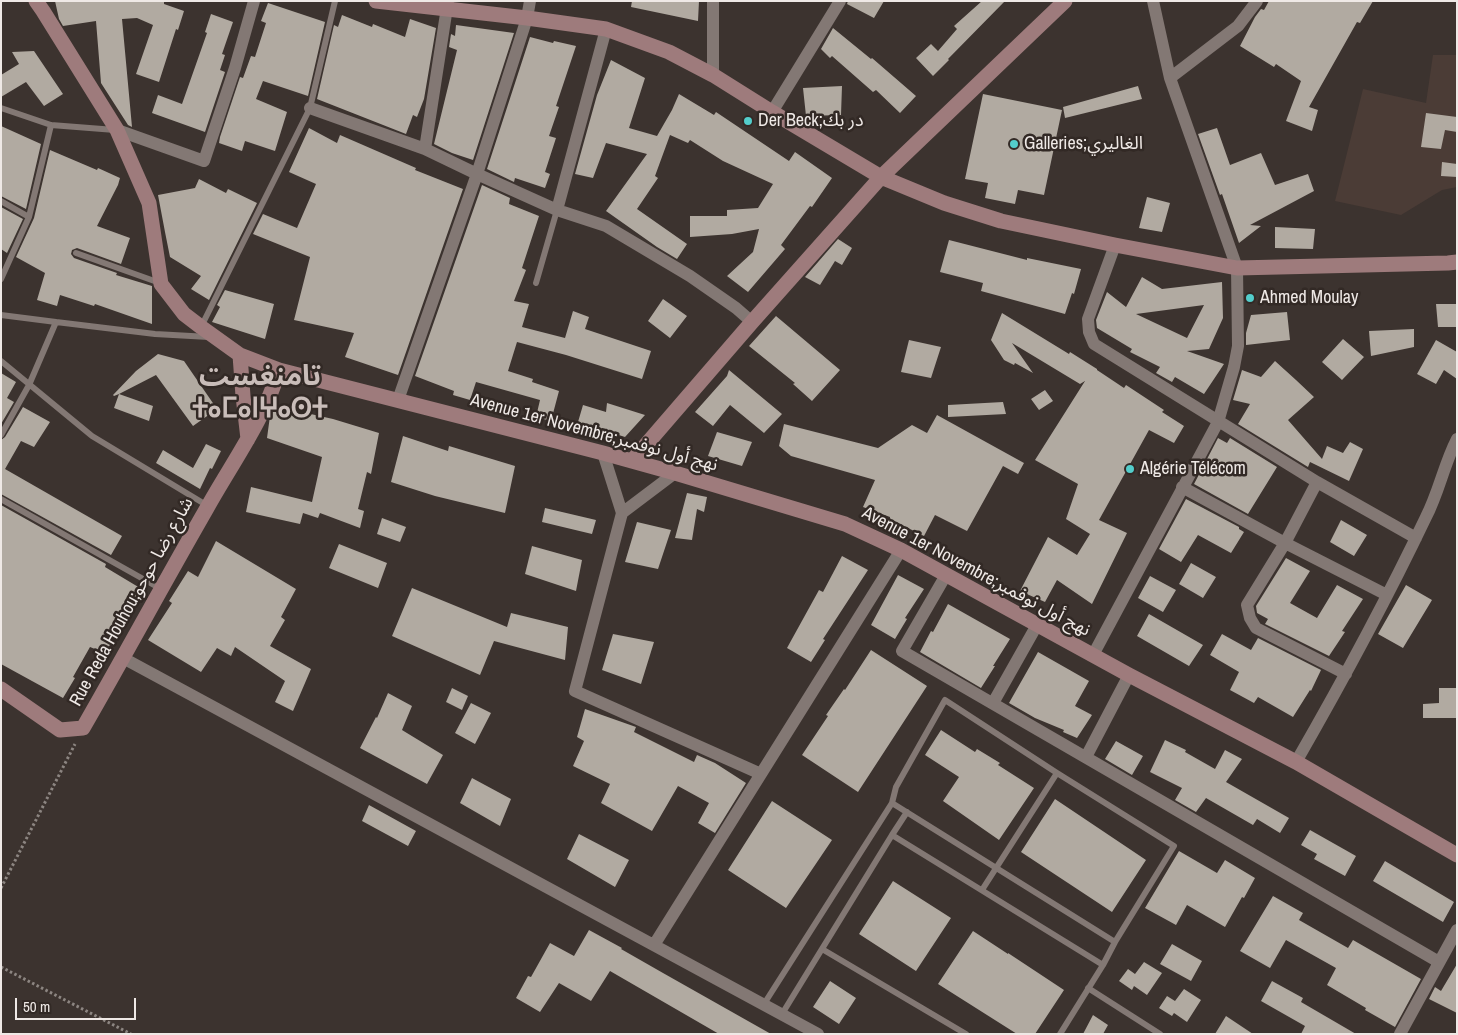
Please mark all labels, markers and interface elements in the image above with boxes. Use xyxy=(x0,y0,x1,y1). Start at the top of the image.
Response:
place label: Der Beck;در بك xyxy=(758,110,864,132)
marker: Der Beck;در بك xyxy=(742,115,754,127)
place label: Galleries;الغاليري xyxy=(1024,133,1143,155)
marker: Galleries;الغاليري xyxy=(1008,138,1020,150)
place label: Ahmed Moulay xyxy=(1260,287,1358,309)
marker: Ahmed Moulay xyxy=(1244,292,1256,304)
district label: تامنغست ⵜⴰⵎⴰⵏⵖⴰⵙⵜ xyxy=(192,360,328,426)
street label: Avenue 1er Novembre;نهج أول نوفمبر xyxy=(468,390,720,476)
place label: Algérie Télécom xyxy=(1140,458,1246,480)
marker: Algérie Télécom xyxy=(1124,463,1136,475)
street label: Rue Reda Houhou;شارع رضا حوحو xyxy=(65,494,199,710)
street label: Avenue 1er Novembre;نهج أول نوفمبر xyxy=(858,503,1094,641)
scale bar xyxy=(18,988,139,1020)
text: 50 m xyxy=(23,996,50,1017)

